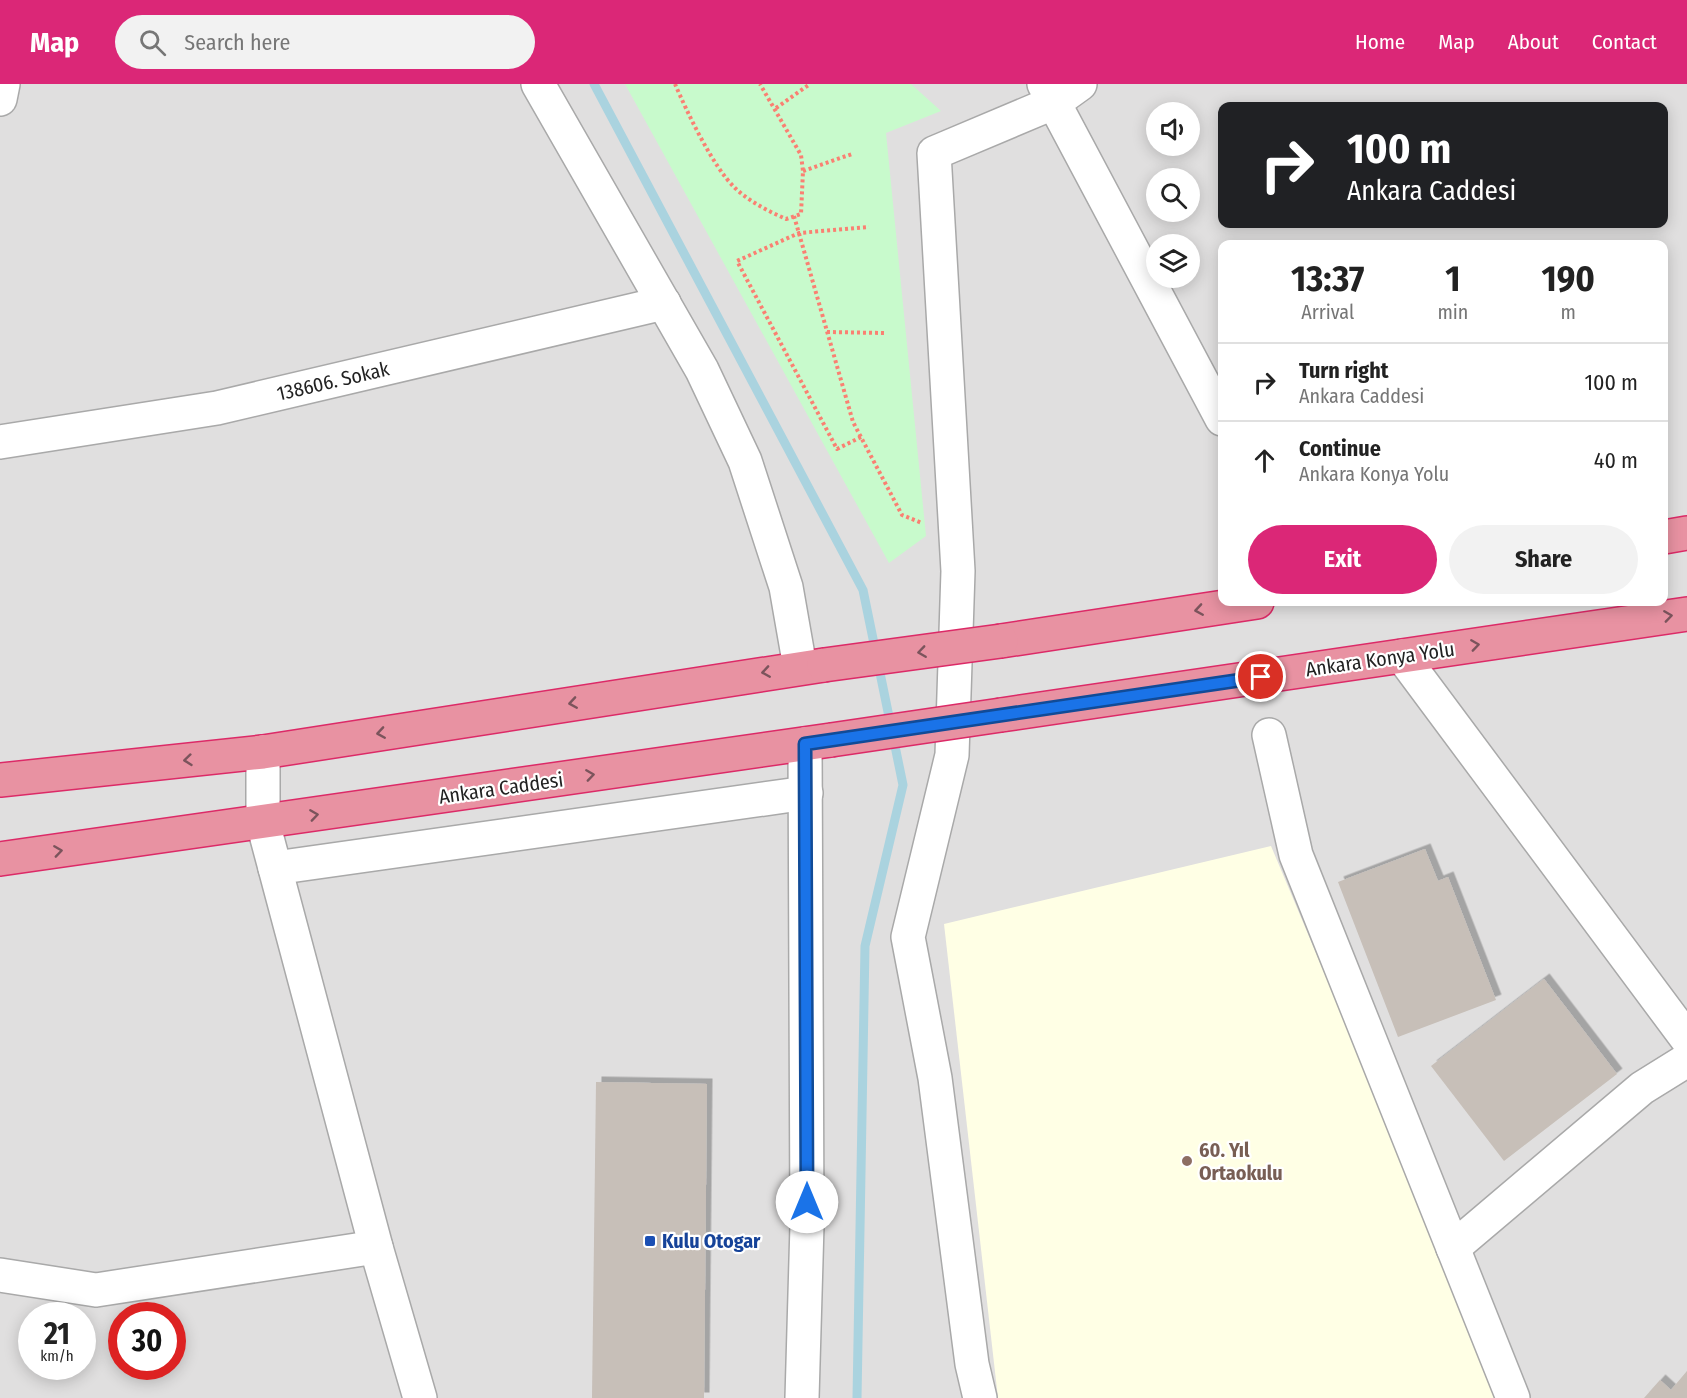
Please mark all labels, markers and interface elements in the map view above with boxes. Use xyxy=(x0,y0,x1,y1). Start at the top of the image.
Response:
search box xyxy=(115,15,535,69)
text: Map xyxy=(30,26,79,59)
icon: search xyxy=(136,26,169,59)
text: Search here xyxy=(184,29,290,56)
text: Home xyxy=(1355,29,1405,55)
text: Map xyxy=(1438,29,1475,55)
text: About xyxy=(1508,29,1559,55)
text: Contact xyxy=(1592,29,1657,55)
map controls xyxy=(1146,102,1200,288)
button: sound xyxy=(1146,102,1200,156)
text: 100 m xyxy=(1347,124,1451,174)
icon: right xyxy=(1248,126,1326,204)
button: search xyxy=(1146,168,1200,222)
text: Ankara Caddesi xyxy=(1347,175,1516,207)
button: layers xyxy=(1146,234,1200,288)
text: 13:37 xyxy=(1291,257,1364,301)
text: 1 xyxy=(1445,257,1460,301)
text: 190 xyxy=(1541,257,1595,301)
text: Arrival xyxy=(1301,300,1354,324)
text: min xyxy=(1437,300,1468,324)
text: m xyxy=(1560,300,1576,324)
street label: 138606. Sokak xyxy=(274,356,392,406)
text: Turn right xyxy=(1299,357,1388,384)
icon: right xyxy=(1248,366,1281,399)
text: 100 m xyxy=(1584,369,1638,396)
text: Ankara Caddesi xyxy=(1299,384,1424,408)
text: Continue xyxy=(1299,435,1381,462)
icon: ahead xyxy=(1248,444,1281,477)
text: 40 m xyxy=(1594,447,1638,474)
text: Ankara Konya Yolu xyxy=(1299,462,1449,486)
button: Exit xyxy=(1248,525,1437,594)
button: Share xyxy=(1449,525,1638,594)
one-way arrow xyxy=(1194,604,1203,616)
one-way arrow xyxy=(1663,611,1672,623)
street label: Ankara Konya Yolu xyxy=(1304,637,1456,681)
one-way arrow xyxy=(1469,639,1479,652)
one-way arrow xyxy=(918,645,927,657)
pin xyxy=(1235,651,1286,702)
icon: arrive xyxy=(1244,660,1277,693)
one-way arrow xyxy=(761,666,771,678)
one-way arrow xyxy=(569,696,578,708)
one-way arrow xyxy=(376,727,385,739)
one-way arrow xyxy=(183,753,192,766)
street label: Ankara Caddesi xyxy=(437,767,565,809)
one-way arrow xyxy=(585,770,594,782)
one-way arrow xyxy=(309,810,318,822)
one-way arrow xyxy=(53,845,63,857)
place label: 60. Yıl Ortaokulu xyxy=(1199,1138,1283,1185)
marker: 60. Yıl Ortaokulu xyxy=(1180,1154,1194,1168)
position arrow xyxy=(775,1170,839,1234)
place label: Kulu Otogar xyxy=(662,1229,761,1253)
marker: Kulu Otogar xyxy=(643,1234,657,1248)
speed limit sign: 30 xyxy=(108,1302,186,1380)
text: 21 xyxy=(44,1316,70,1352)
text: km/h xyxy=(40,1347,74,1365)

